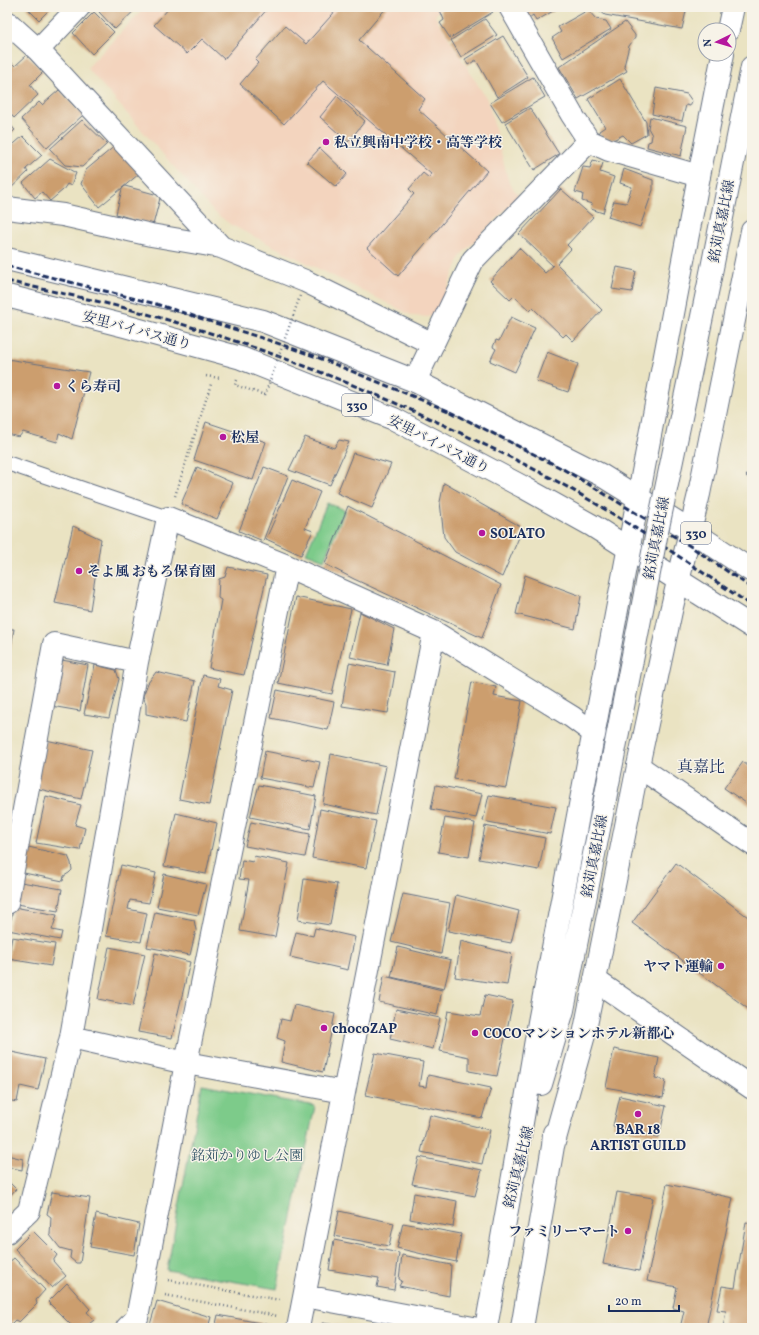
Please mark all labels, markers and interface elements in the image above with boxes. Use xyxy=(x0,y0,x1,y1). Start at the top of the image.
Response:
north arrow xyxy=(697,22,737,62)
text: N xyxy=(701,38,716,47)
place label: 私立興南中学校・高等学校 xyxy=(334,134,502,153)
marker: 私立興南中学校・高等学校 xyxy=(321,137,331,147)
street label: 銘苅真嘉比線 xyxy=(705,178,740,264)
street label: 安里バイパス通り xyxy=(80,308,193,355)
place label: くら寿司 xyxy=(65,378,121,397)
marker: くら寿司 xyxy=(52,381,62,391)
road number: 330 xyxy=(342,394,372,416)
street label: 安里バイパス通り xyxy=(384,412,492,479)
place label: 松屋 xyxy=(231,429,259,448)
marker: 松屋 xyxy=(218,432,228,442)
street label: 銘苅真嘉比線 xyxy=(640,495,675,581)
road number: 330 xyxy=(681,522,711,544)
place label: SOLATO xyxy=(490,525,545,544)
marker: SOLATO xyxy=(477,528,487,538)
place label: そよ風 おもろ保育園 xyxy=(87,563,216,582)
marker: そよ風 おもろ保育園 xyxy=(74,566,84,576)
district label: 真嘉比 xyxy=(677,757,725,779)
street label: 銘苅真嘉比線 xyxy=(578,813,613,899)
place label: ヤマト運輸 xyxy=(643,958,713,977)
marker: ヤマト運輸 xyxy=(716,961,726,971)
place label: chocoZAP xyxy=(332,1020,397,1039)
marker: chocoZAP xyxy=(319,1023,329,1033)
place label: COCOマンションホテル新都心 xyxy=(483,1025,674,1044)
marker: COCOマンションホテル新都心 xyxy=(470,1028,480,1038)
marker: BAR 18 ARTIST GUILD xyxy=(633,1109,643,1119)
place label: BAR 18 ARTIST GUILD xyxy=(590,1121,686,1156)
street label: 銘苅真嘉比線 xyxy=(500,1124,539,1210)
park label: 銘苅かりゆし公園 xyxy=(191,1147,303,1166)
place label: ファミリーマート xyxy=(508,1223,620,1242)
marker: ファミリーマート xyxy=(623,1226,633,1236)
scale bar xyxy=(609,1287,679,1313)
text: 20 m xyxy=(615,1294,642,1310)

